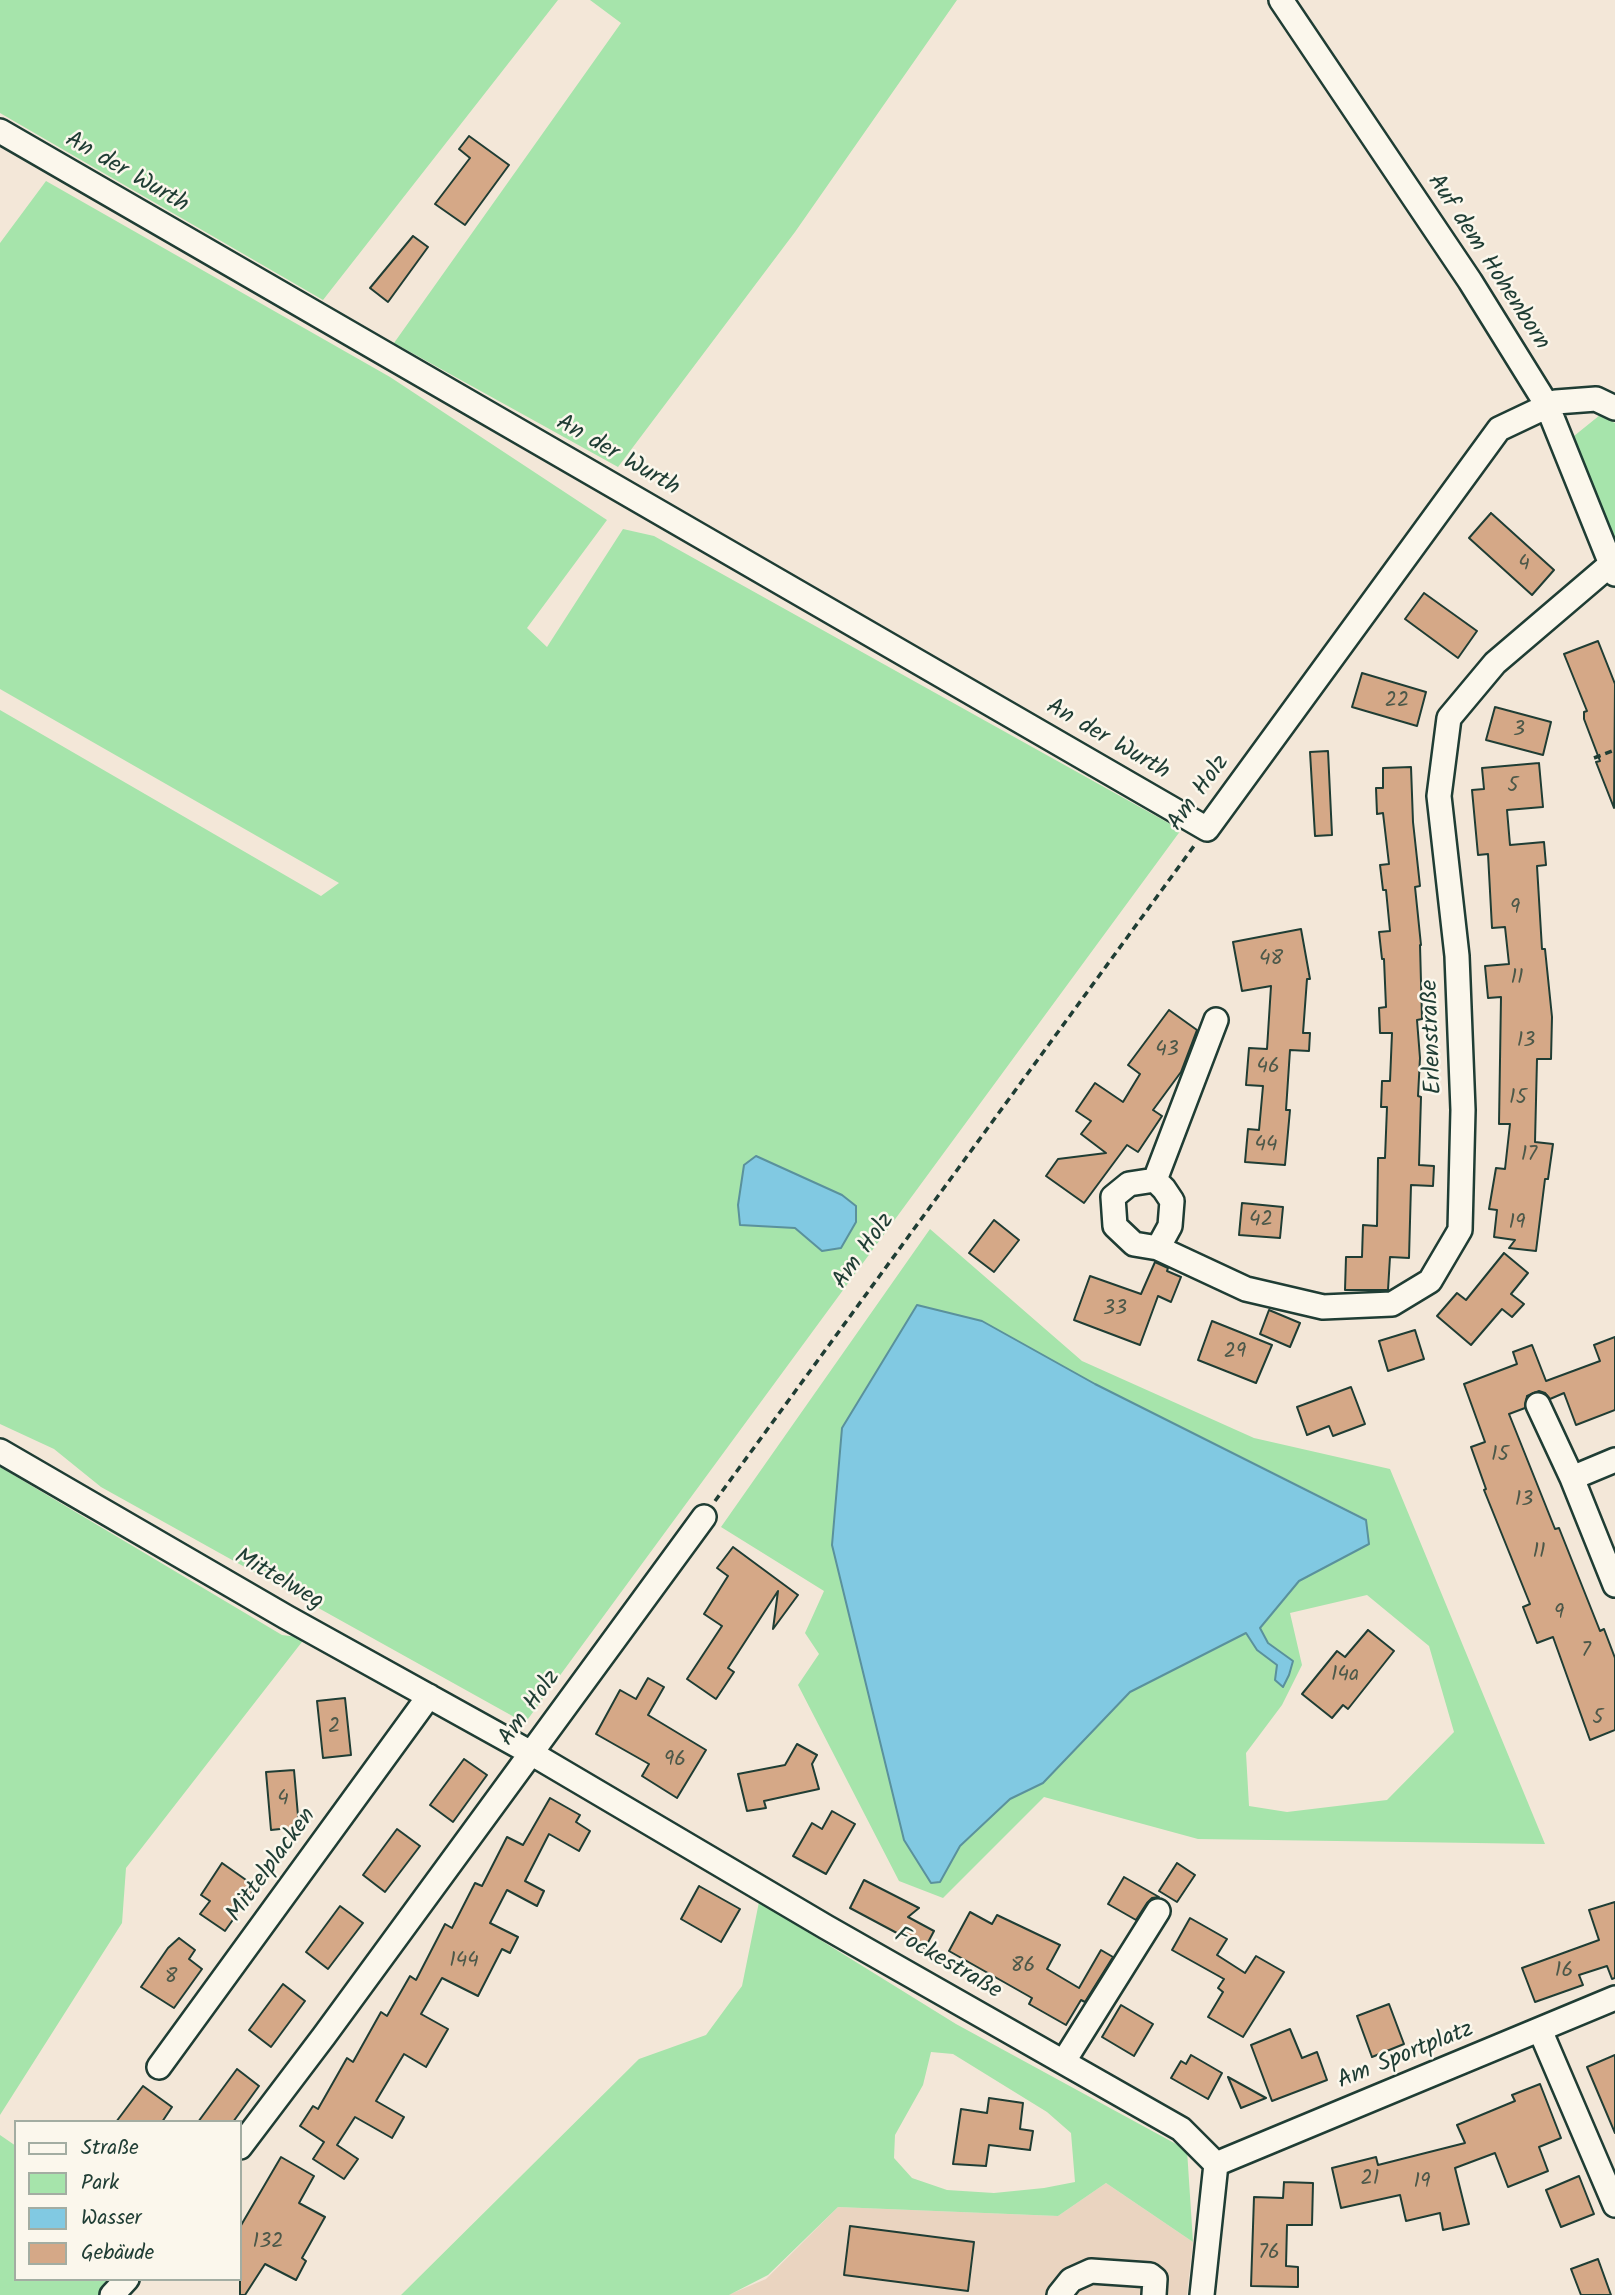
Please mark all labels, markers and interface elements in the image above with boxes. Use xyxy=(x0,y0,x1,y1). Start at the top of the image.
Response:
street label: An der Wurth xyxy=(59,127,193,221)
street label: Auf dem Hohenborn xyxy=(1419,170,1555,356)
street label: An der Wurth xyxy=(550,410,684,504)
house number: 4 xyxy=(1518,552,1530,578)
house number: 22 xyxy=(1385,689,1409,715)
street label: An der Wurth xyxy=(1040,694,1174,788)
house number: 3 xyxy=(1513,718,1525,744)
street label: Am Holz xyxy=(1163,750,1237,838)
house number: 5 xyxy=(1507,774,1519,800)
house number: 9 xyxy=(1510,896,1520,922)
house number: 48 xyxy=(1259,947,1283,973)
house number: 11 xyxy=(1510,966,1524,992)
street label: Erlenstraße xyxy=(1418,979,1450,1095)
house number: 13 xyxy=(1517,1029,1535,1055)
house number: 43 xyxy=(1155,1038,1179,1064)
house number: 46 xyxy=(1256,1055,1280,1081)
house number: 15 xyxy=(1509,1086,1527,1112)
house number: 44 xyxy=(1254,1133,1278,1159)
house number: 17 xyxy=(1521,1143,1537,1169)
street label: Am Holz xyxy=(828,1208,902,1296)
house number: 42 xyxy=(1249,1208,1273,1234)
house number: 19 xyxy=(1509,1211,1525,1237)
house number: 33 xyxy=(1103,1297,1127,1323)
house number: 29 xyxy=(1224,1340,1246,1366)
house number: 15 xyxy=(1491,1443,1509,1469)
house number: 13 xyxy=(1515,1488,1533,1514)
house number: 11 xyxy=(1532,1540,1546,1566)
street label: Mittelweg xyxy=(228,1544,328,1618)
house number: 9 xyxy=(1554,1601,1564,1627)
house number: 7 xyxy=(1581,1639,1591,1665)
house number: 14a xyxy=(1331,1663,1359,1689)
street label: Am Holz xyxy=(494,1665,568,1753)
house number: 5 xyxy=(1592,1706,1604,1732)
house number: 2 xyxy=(328,1715,340,1741)
house number: 96 xyxy=(664,1748,686,1774)
house number: 4 xyxy=(277,1787,289,1813)
street label: Mittelplacken xyxy=(222,1803,324,1929)
street label: Fockestraße xyxy=(888,1923,1006,2007)
house number: 144 xyxy=(449,1949,479,1975)
house number: 86 xyxy=(1011,1954,1035,1980)
house number: 16 xyxy=(1555,1959,1573,1985)
house number: 8 xyxy=(165,1965,177,1991)
street label: Am Sportplatz xyxy=(1334,2017,1478,2097)
legend xyxy=(14,2120,242,2281)
text: Straße xyxy=(81,2132,139,2165)
text: Park xyxy=(81,2167,119,2200)
house number: 21 xyxy=(1361,2167,1379,2193)
house number: 19 xyxy=(1414,2170,1430,2196)
text: Wasser xyxy=(81,2202,142,2235)
house number: 132 xyxy=(253,2230,283,2256)
text: Gebäude xyxy=(81,2237,154,2270)
house number: 76 xyxy=(1258,2241,1280,2267)

